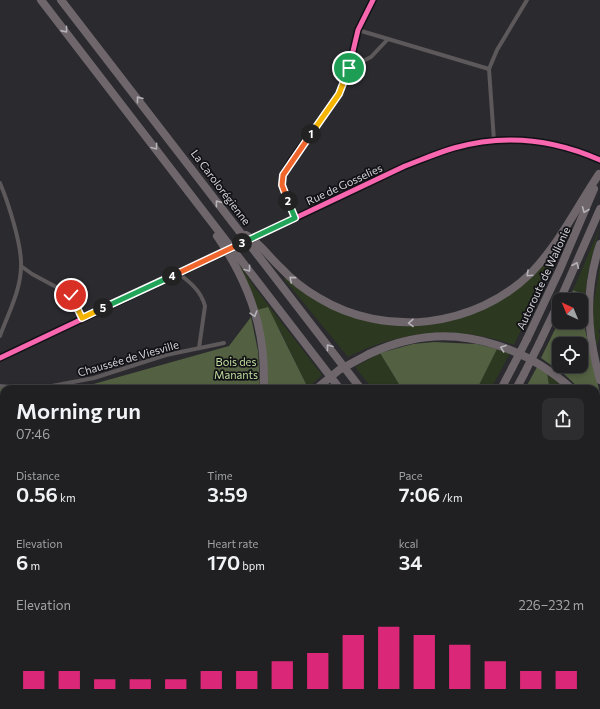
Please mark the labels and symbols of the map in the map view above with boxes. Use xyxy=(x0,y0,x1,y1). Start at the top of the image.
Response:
one-way arrow xyxy=(60,26,67,33)
pin xyxy=(332,51,366,85)
one-way arrow xyxy=(137,97,144,104)
pin: 1 xyxy=(301,124,321,144)
one-way arrow xyxy=(150,143,158,150)
street label: La Carolorégienne xyxy=(189,147,254,227)
street label: Rue de Gosselies xyxy=(304,161,384,207)
pin: 2 xyxy=(278,191,298,211)
one-way arrow xyxy=(216,200,223,207)
one-way arrow xyxy=(581,207,589,214)
street label: Autoroute de Wallonie xyxy=(514,224,573,331)
pin: 3 xyxy=(232,233,252,253)
one-way arrow xyxy=(572,261,580,268)
one-way arrow xyxy=(243,264,250,271)
pin: 4 xyxy=(162,266,182,286)
one-way arrow xyxy=(526,270,534,277)
one-way arrow xyxy=(290,276,297,283)
pin xyxy=(54,278,88,312)
north arrow xyxy=(552,293,588,329)
pin: 5 xyxy=(93,298,113,318)
one-way arrow xyxy=(249,310,258,317)
one-way arrow xyxy=(408,318,414,327)
street label: Chaussée de Viesville xyxy=(76,337,180,379)
one-way arrow xyxy=(327,344,334,351)
one-way arrow xyxy=(500,344,507,352)
park label: Bois des Manants xyxy=(214,355,258,381)

